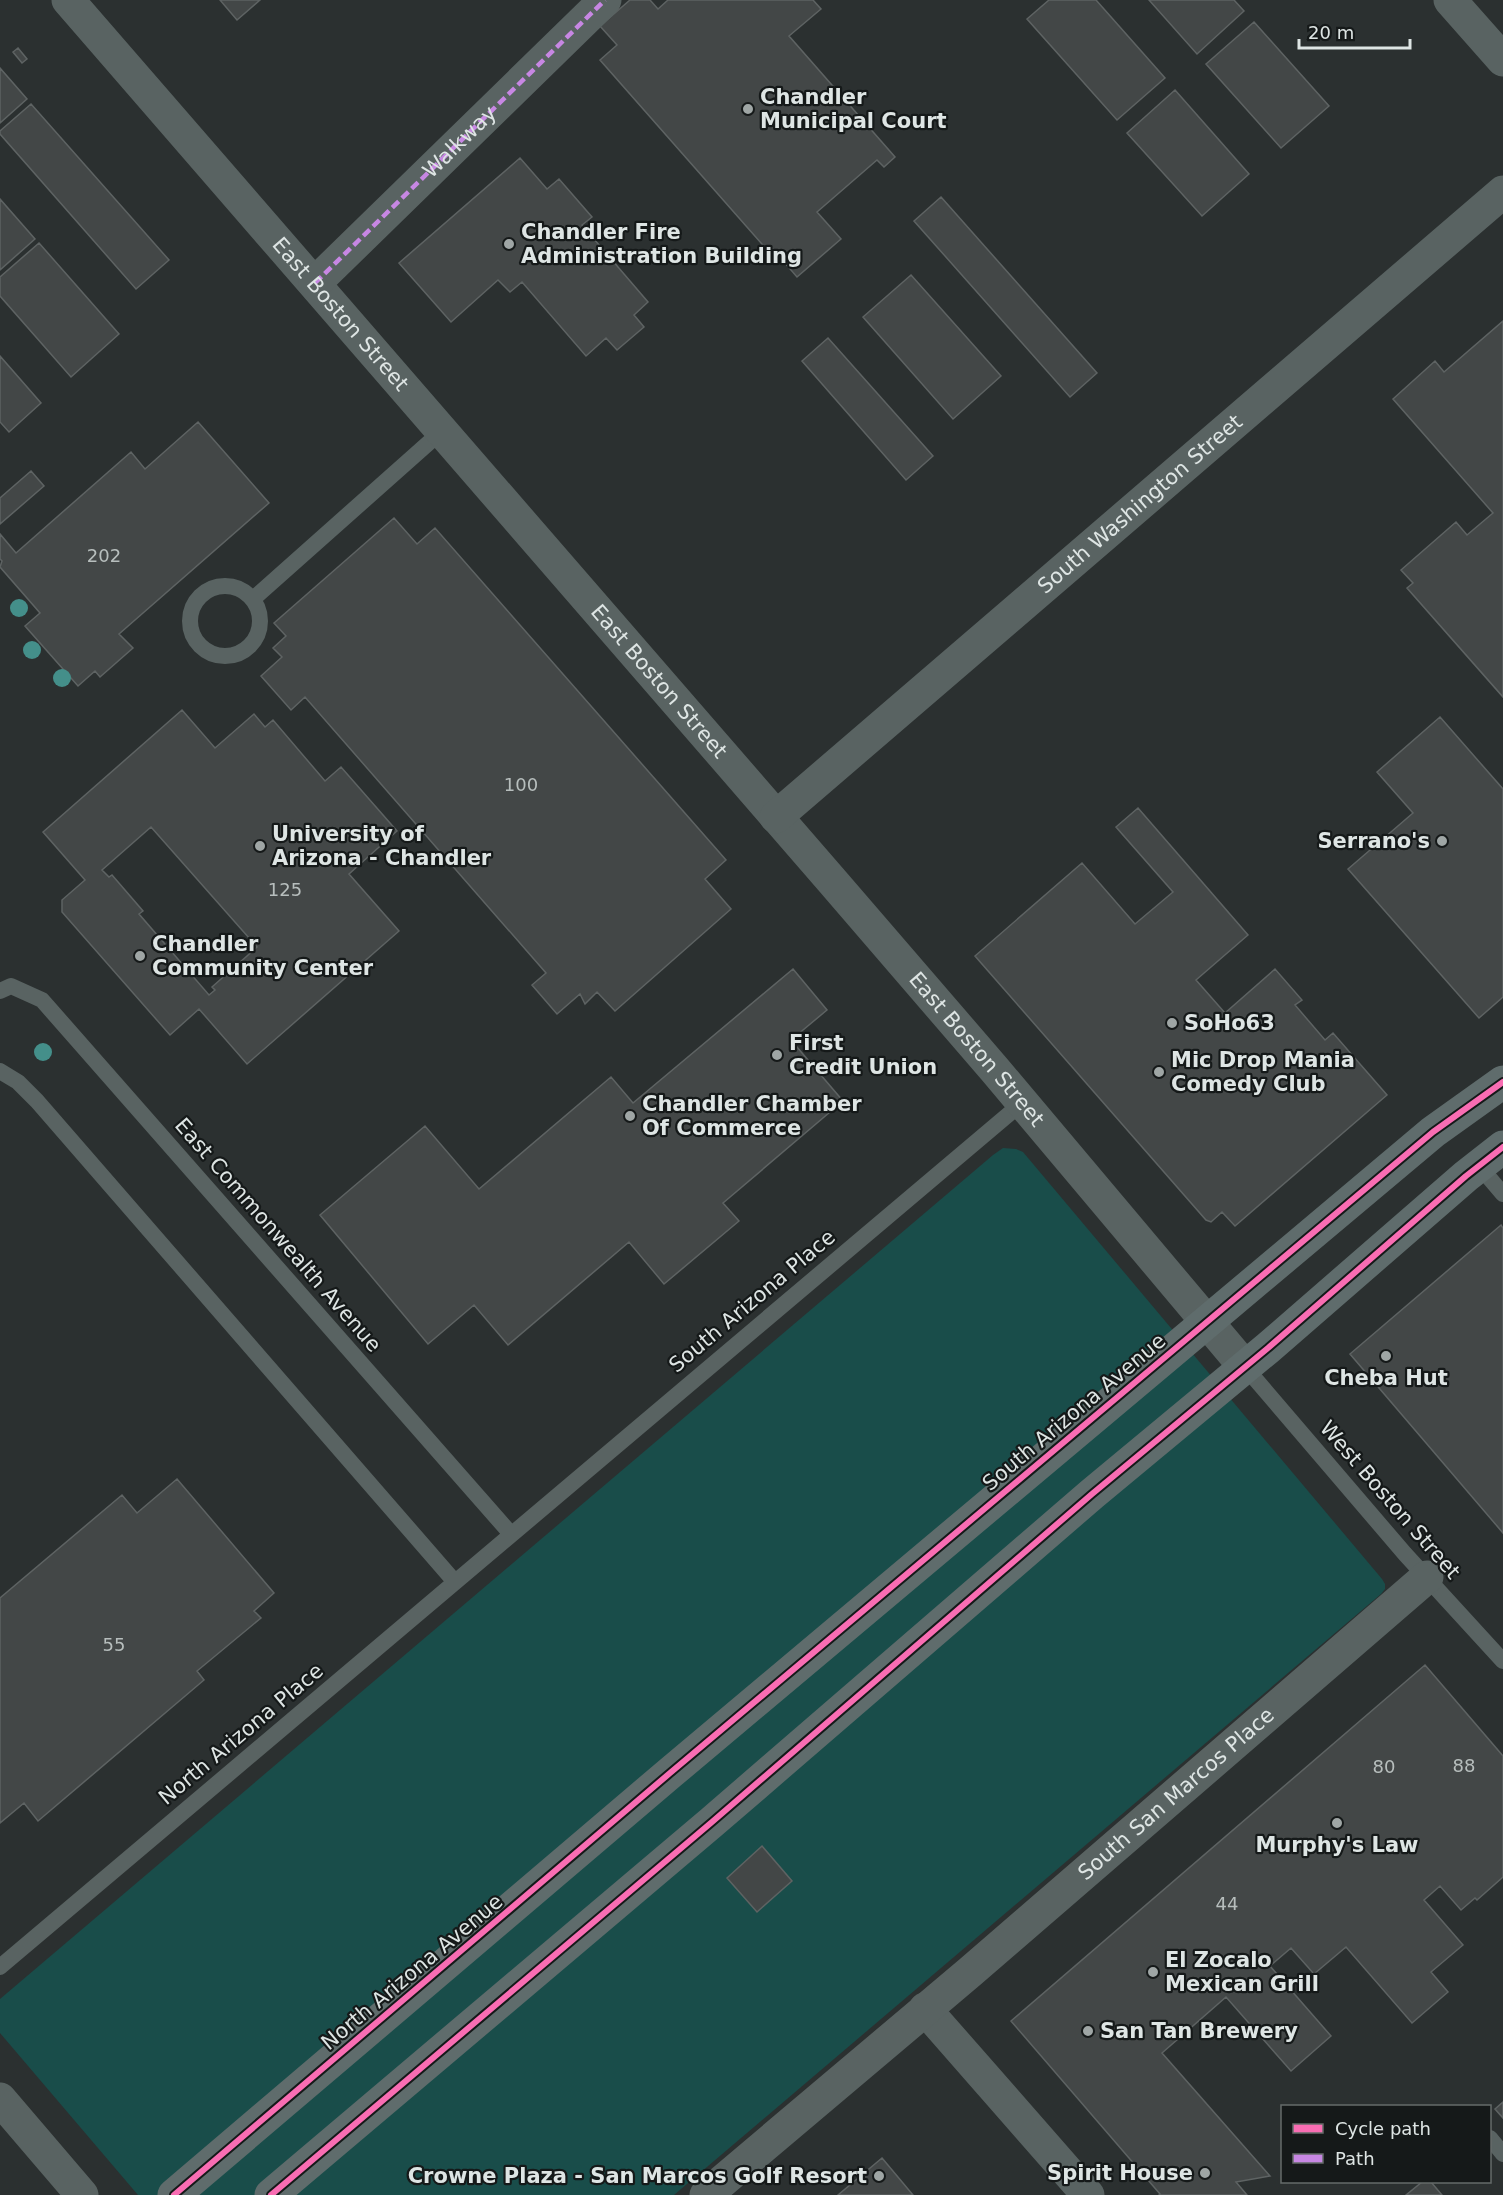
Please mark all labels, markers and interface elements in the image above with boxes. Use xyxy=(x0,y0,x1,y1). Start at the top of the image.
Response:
scale bar xyxy=(1299,12,1410,50)
text: 20 m xyxy=(1308,22,1354,43)
place label: Chandler Municipal Court xyxy=(760,85,947,133)
street label: Walkway xyxy=(418,101,501,183)
marker: Chandler Municipal Court xyxy=(741,102,755,116)
place label: Chandler Fire Administration Building xyxy=(521,220,802,268)
street label: East Boston Street xyxy=(268,233,414,396)
marker: Chandler Fire Administration Building xyxy=(502,237,516,251)
street label: South Washington Street xyxy=(1033,410,1247,599)
house number: 202 xyxy=(87,545,121,566)
street label: East Boston Street xyxy=(586,600,732,763)
house number: 100 xyxy=(504,774,538,795)
place label: University of Arizona - Chandler xyxy=(272,822,492,870)
place label: Serrano's xyxy=(1317,829,1430,853)
marker: Serrano's xyxy=(1435,834,1449,848)
marker: University of Arizona - Chandler xyxy=(253,839,267,853)
house number: 125 xyxy=(268,879,302,900)
place label: Chandler Community Center xyxy=(152,932,374,980)
marker: Chandler Community Center xyxy=(133,949,147,963)
street label: East Boston Street xyxy=(904,967,1049,1131)
place label: SoHo63 xyxy=(1184,1011,1275,1035)
marker: SoHo63 xyxy=(1165,1016,1179,1030)
place label: First Credit Union xyxy=(789,1031,937,1079)
marker: First Credit Union xyxy=(770,1048,784,1062)
place label: Mic Drop Mania Comedy Club xyxy=(1171,1048,1355,1096)
marker: Mic Drop Mania Comedy Club xyxy=(1152,1065,1166,1079)
place label: Chandler Chamber Of Commerce xyxy=(642,1092,862,1140)
marker: Chandler Chamber Of Commerce xyxy=(623,1109,637,1123)
street label: East Commonwealth Avenue xyxy=(170,1113,386,1357)
street label: South Arizona Place xyxy=(664,1225,840,1377)
street label: South Arizona Avenue xyxy=(978,1328,1170,1496)
marker: Cheba Hut xyxy=(1379,1349,1393,1363)
place label: Cheba Hut xyxy=(1324,1366,1448,1390)
street label: West Boston Street xyxy=(1315,1416,1465,1584)
house number: 55 xyxy=(103,1634,125,1655)
street label: North Arizona Place xyxy=(154,1658,328,1810)
street label: South San Marcos Place xyxy=(1073,1703,1279,1885)
house number: 88 xyxy=(1453,1755,1475,1776)
house number: 80 xyxy=(1373,1756,1395,1777)
marker: Murphy's Law xyxy=(1330,1816,1344,1830)
place label: Murphy's Law xyxy=(1255,1833,1419,1857)
street label: North Arizona Avenue xyxy=(317,1889,507,2055)
house number: 44 xyxy=(1216,1893,1238,1914)
place label: El Zocalo Mexican Grill xyxy=(1165,1948,1319,1996)
marker: El Zocalo Mexican Grill xyxy=(1146,1965,1160,1979)
place label: San Tan Brewery xyxy=(1100,2019,1298,2043)
marker: San Tan Brewery xyxy=(1081,2024,1095,2038)
legend xyxy=(1281,2105,1491,2183)
text: Cycle path xyxy=(1335,2118,1431,2139)
text: Path xyxy=(1335,2148,1375,2169)
place label: Spirit House xyxy=(1047,2161,1193,2185)
place label: Crowne Plaza - San Marcos Golf Resort xyxy=(408,2164,867,2188)
marker: Spirit House xyxy=(1198,2166,1212,2180)
marker: Crowne Plaza - San Marcos Golf Resort xyxy=(872,2169,886,2183)

